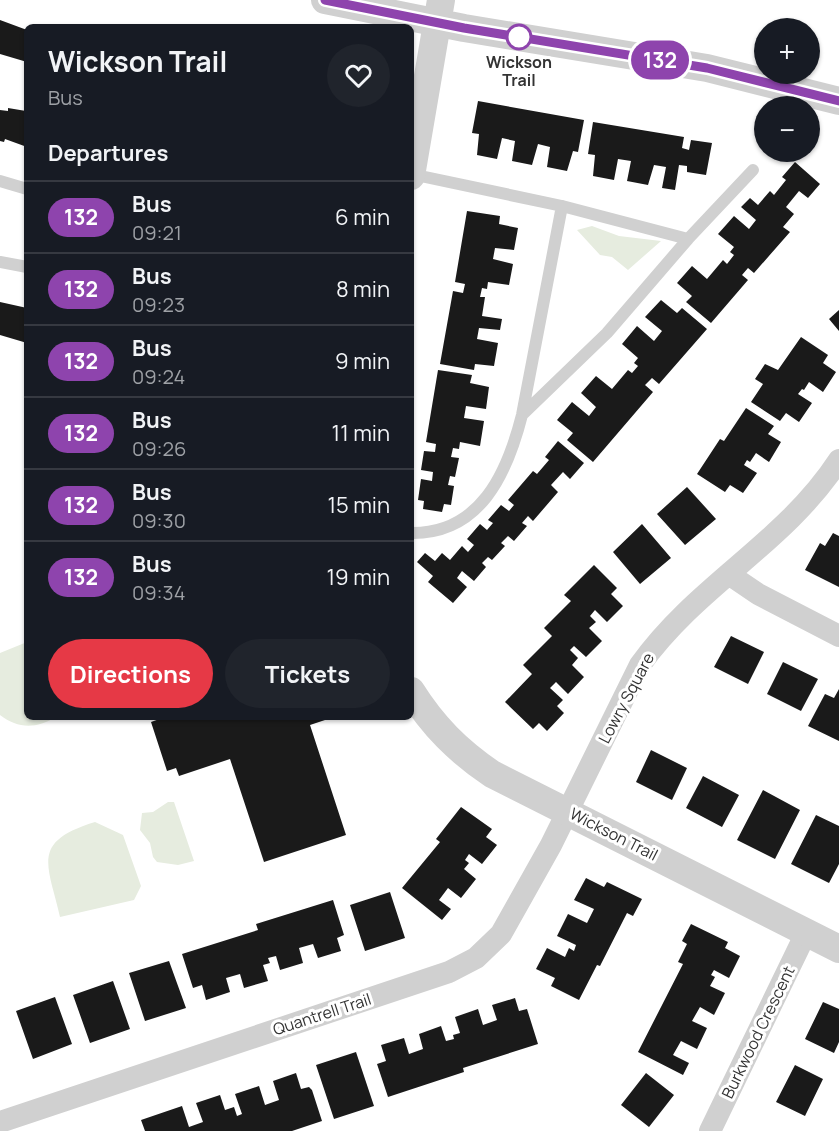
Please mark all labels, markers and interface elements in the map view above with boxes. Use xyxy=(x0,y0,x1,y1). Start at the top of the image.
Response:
map controls xyxy=(754,18,820,162)
button: + xyxy=(754,18,820,84)
marker: Wickson Trail xyxy=(506,24,532,50)
line badge: 132 xyxy=(626,40,694,80)
text: Wickson Trail xyxy=(48,42,227,80)
button: heart xyxy=(327,44,390,107)
text: 132 xyxy=(643,46,677,74)
place label: Wickson Trail xyxy=(486,51,552,91)
text: Bus xyxy=(48,84,83,111)
button: − xyxy=(754,96,820,162)
text: Departures xyxy=(48,138,168,168)
text: Bus xyxy=(132,189,172,219)
text: 6 min xyxy=(335,202,390,232)
text: 132 xyxy=(64,203,98,231)
text: 09:21 xyxy=(132,219,182,246)
text: Bus xyxy=(132,261,172,291)
text: 8 min xyxy=(336,274,390,304)
text: 132 xyxy=(64,275,98,303)
text: 09:23 xyxy=(132,291,185,318)
text: Bus xyxy=(132,333,172,363)
text: 9 min xyxy=(335,346,390,376)
text: 132 xyxy=(64,347,98,375)
text: 09:24 xyxy=(132,363,185,390)
text: Bus xyxy=(132,405,172,435)
text: 11 min xyxy=(332,418,390,448)
text: 132 xyxy=(64,419,98,447)
text: 09:26 xyxy=(132,435,186,462)
text: Bus xyxy=(132,477,172,507)
text: 15 min xyxy=(327,490,390,520)
text: 132 xyxy=(64,491,98,519)
text: 09:30 xyxy=(132,507,186,534)
text: Bus xyxy=(132,549,172,579)
text: 19 min xyxy=(327,562,390,592)
text: 132 xyxy=(64,563,98,591)
text: 09:34 xyxy=(132,579,185,606)
button: Directions xyxy=(48,639,213,708)
button: Tickets xyxy=(225,639,390,708)
street label: Lowry Square xyxy=(593,649,659,747)
street label: Wickson Trail xyxy=(566,802,662,866)
street label: Burkwood Crescent xyxy=(716,962,800,1102)
street label: Quantrell Trail xyxy=(270,988,374,1040)

